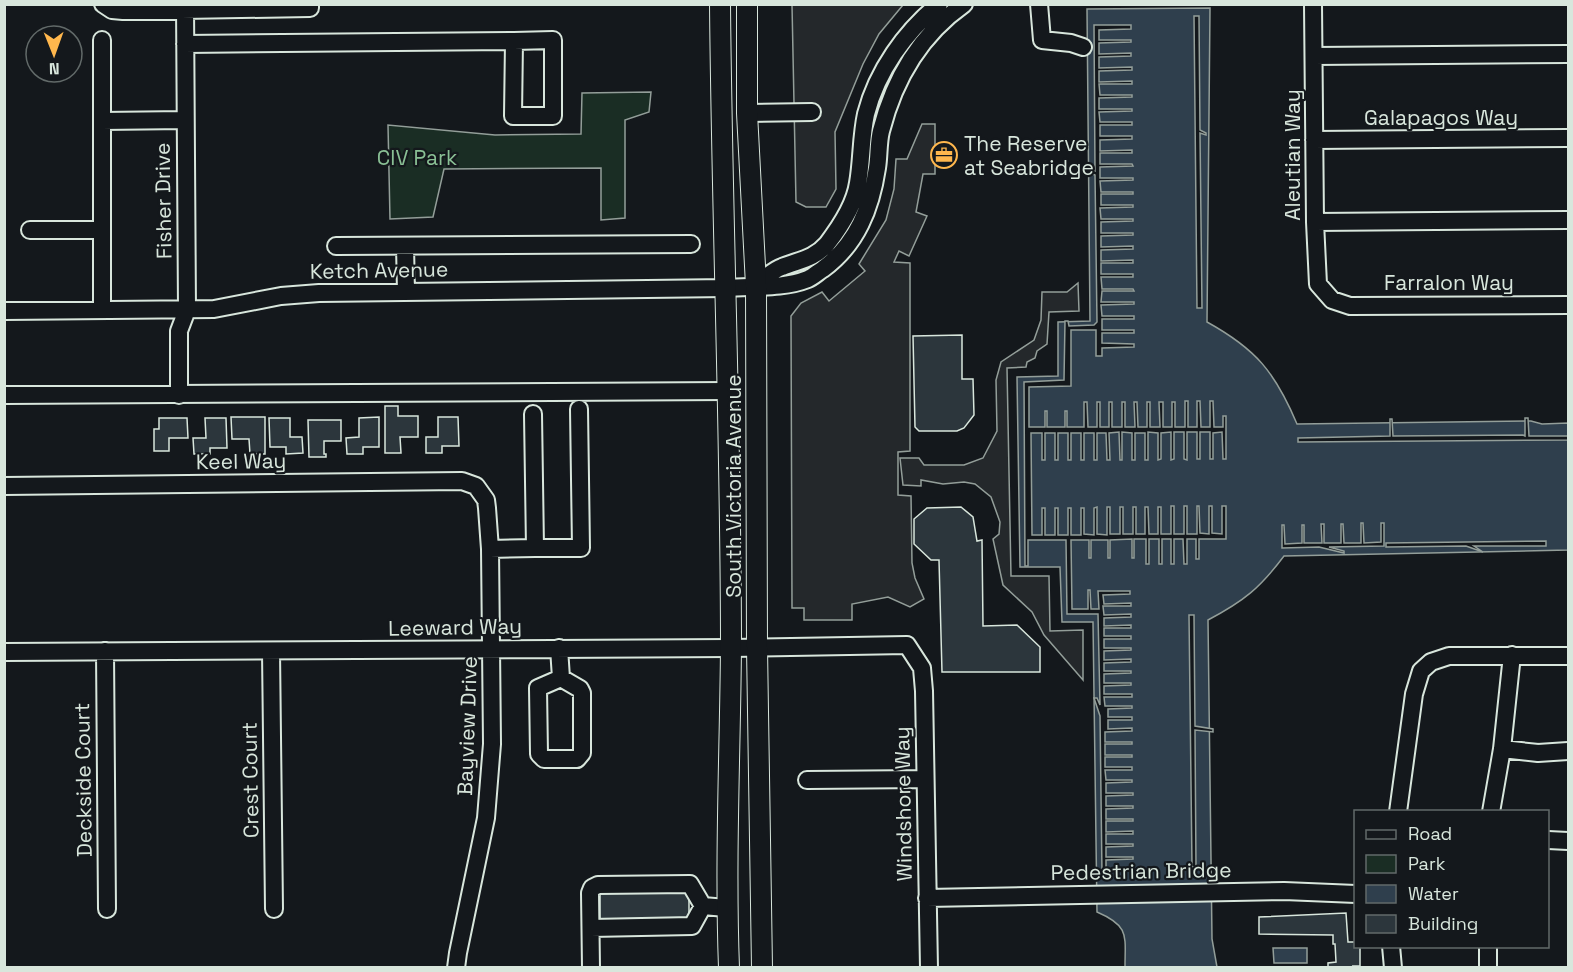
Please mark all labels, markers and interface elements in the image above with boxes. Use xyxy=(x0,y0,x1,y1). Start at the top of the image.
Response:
north arrow xyxy=(24,24,84,84)
text: N xyxy=(49,58,60,79)
street label: Aleutian Way xyxy=(1279,89,1306,221)
street label: Galapagos Way xyxy=(1364,104,1518,131)
place label: The Reserve at Seabridge xyxy=(964,130,1094,181)
office icon: The Reserve at Seabridge xyxy=(929,140,959,170)
street label: Fisher Drive xyxy=(148,143,178,259)
park label: CIV Park xyxy=(377,144,457,171)
street label: Ketch Avenue xyxy=(310,255,448,285)
street label: Farralon Way xyxy=(1384,269,1514,296)
street label: South Victoria Avenue xyxy=(720,374,747,598)
street label: Keel Way xyxy=(196,447,286,475)
street label: Leeward Way xyxy=(388,612,522,642)
street label: Bayview Drive xyxy=(451,656,483,796)
street label: Deckside Court xyxy=(68,703,98,857)
street label: Crest Court xyxy=(235,722,265,838)
street label: Windshore Way xyxy=(888,726,918,882)
legend xyxy=(1354,810,1549,948)
text: Road xyxy=(1408,822,1452,845)
text: Park xyxy=(1408,852,1446,875)
street label: Pedestrian Bridge xyxy=(1050,856,1232,886)
text: Water xyxy=(1408,882,1459,905)
text: Building xyxy=(1408,912,1478,935)

